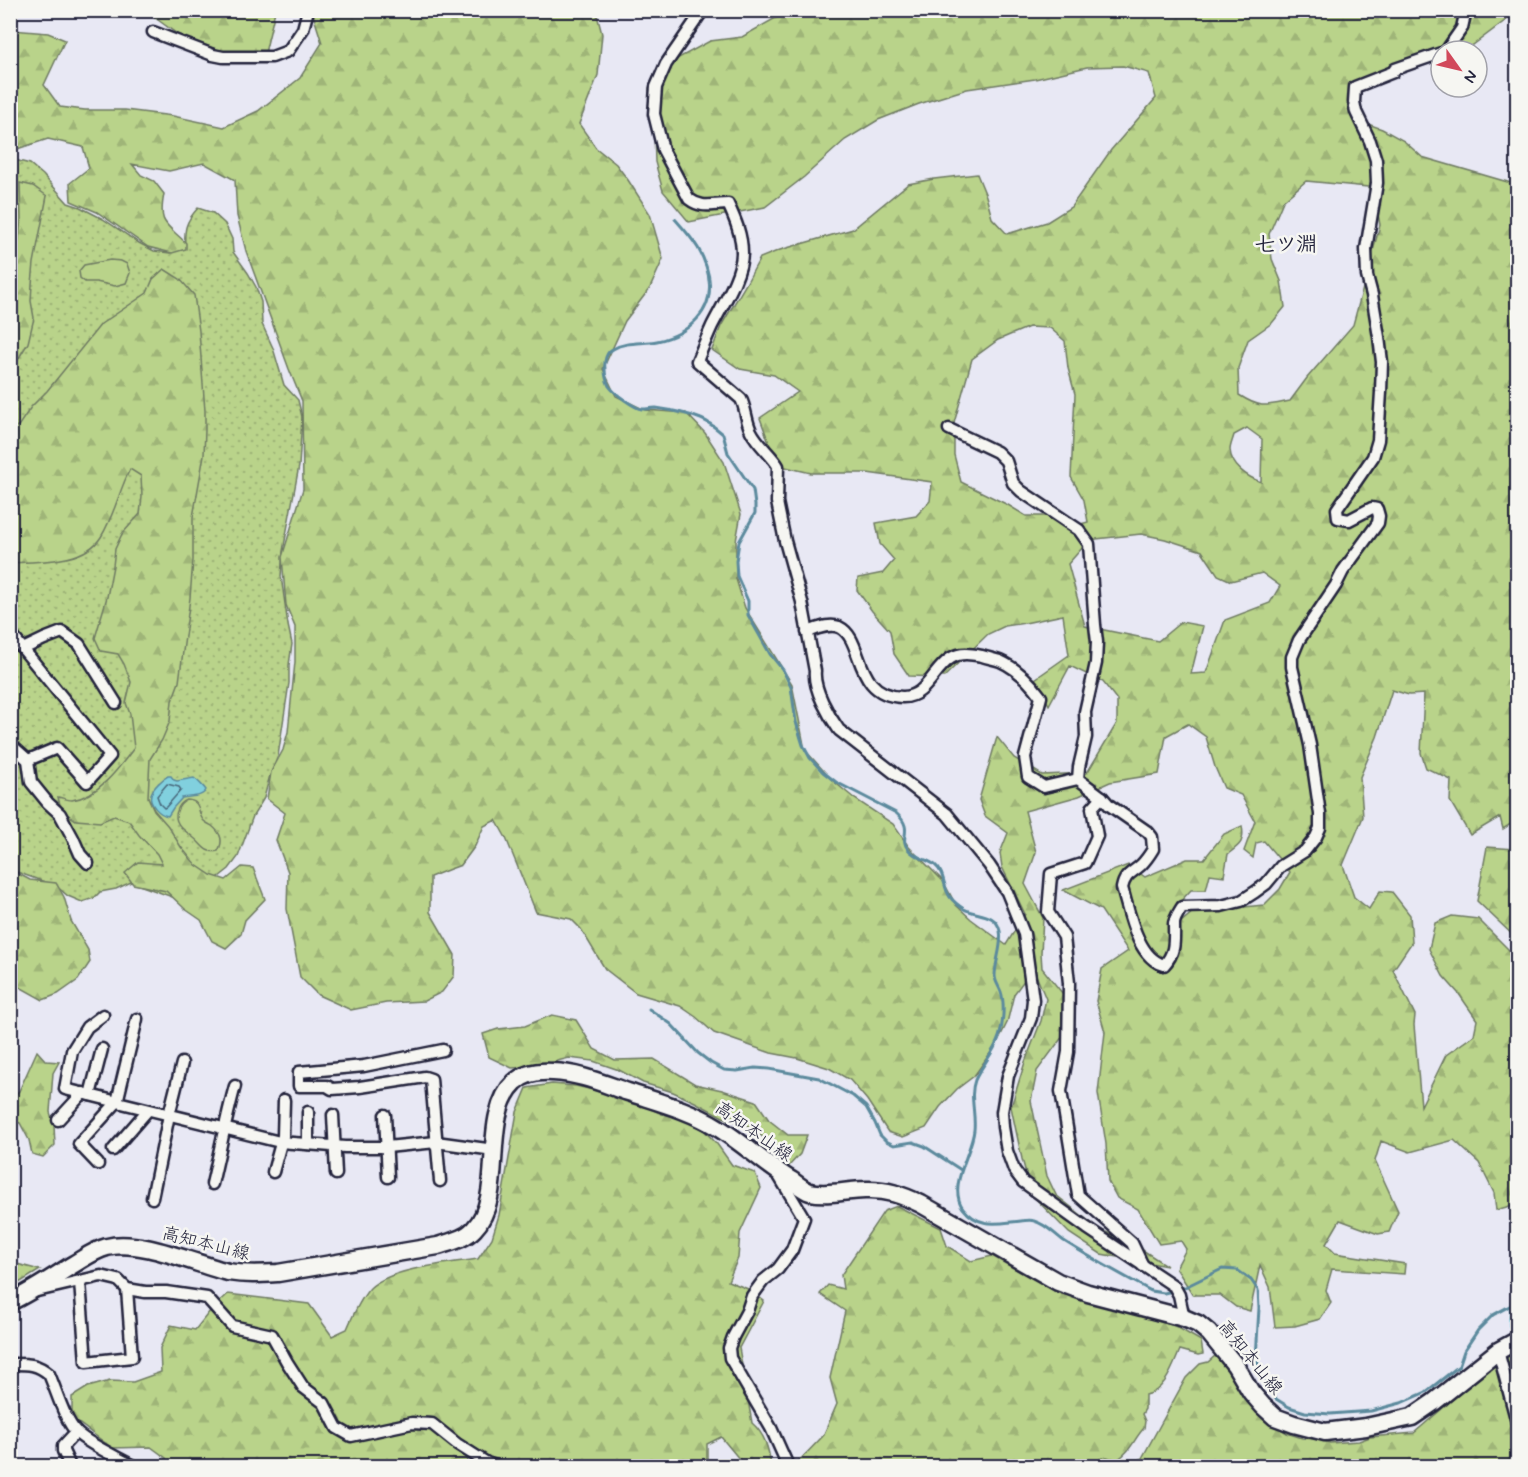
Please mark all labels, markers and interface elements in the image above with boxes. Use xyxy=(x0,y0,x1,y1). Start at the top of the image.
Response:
north arrow xyxy=(1429,39,1489,99)
text: N xyxy=(1459,66,1482,87)
district label: 七ツ淵 xyxy=(1255,231,1318,259)
street label: 高知本山線 xyxy=(710,1096,797,1167)
street label: 高知本山線 xyxy=(159,1221,252,1267)
street label: 高知本山線 xyxy=(1213,1315,1288,1400)

